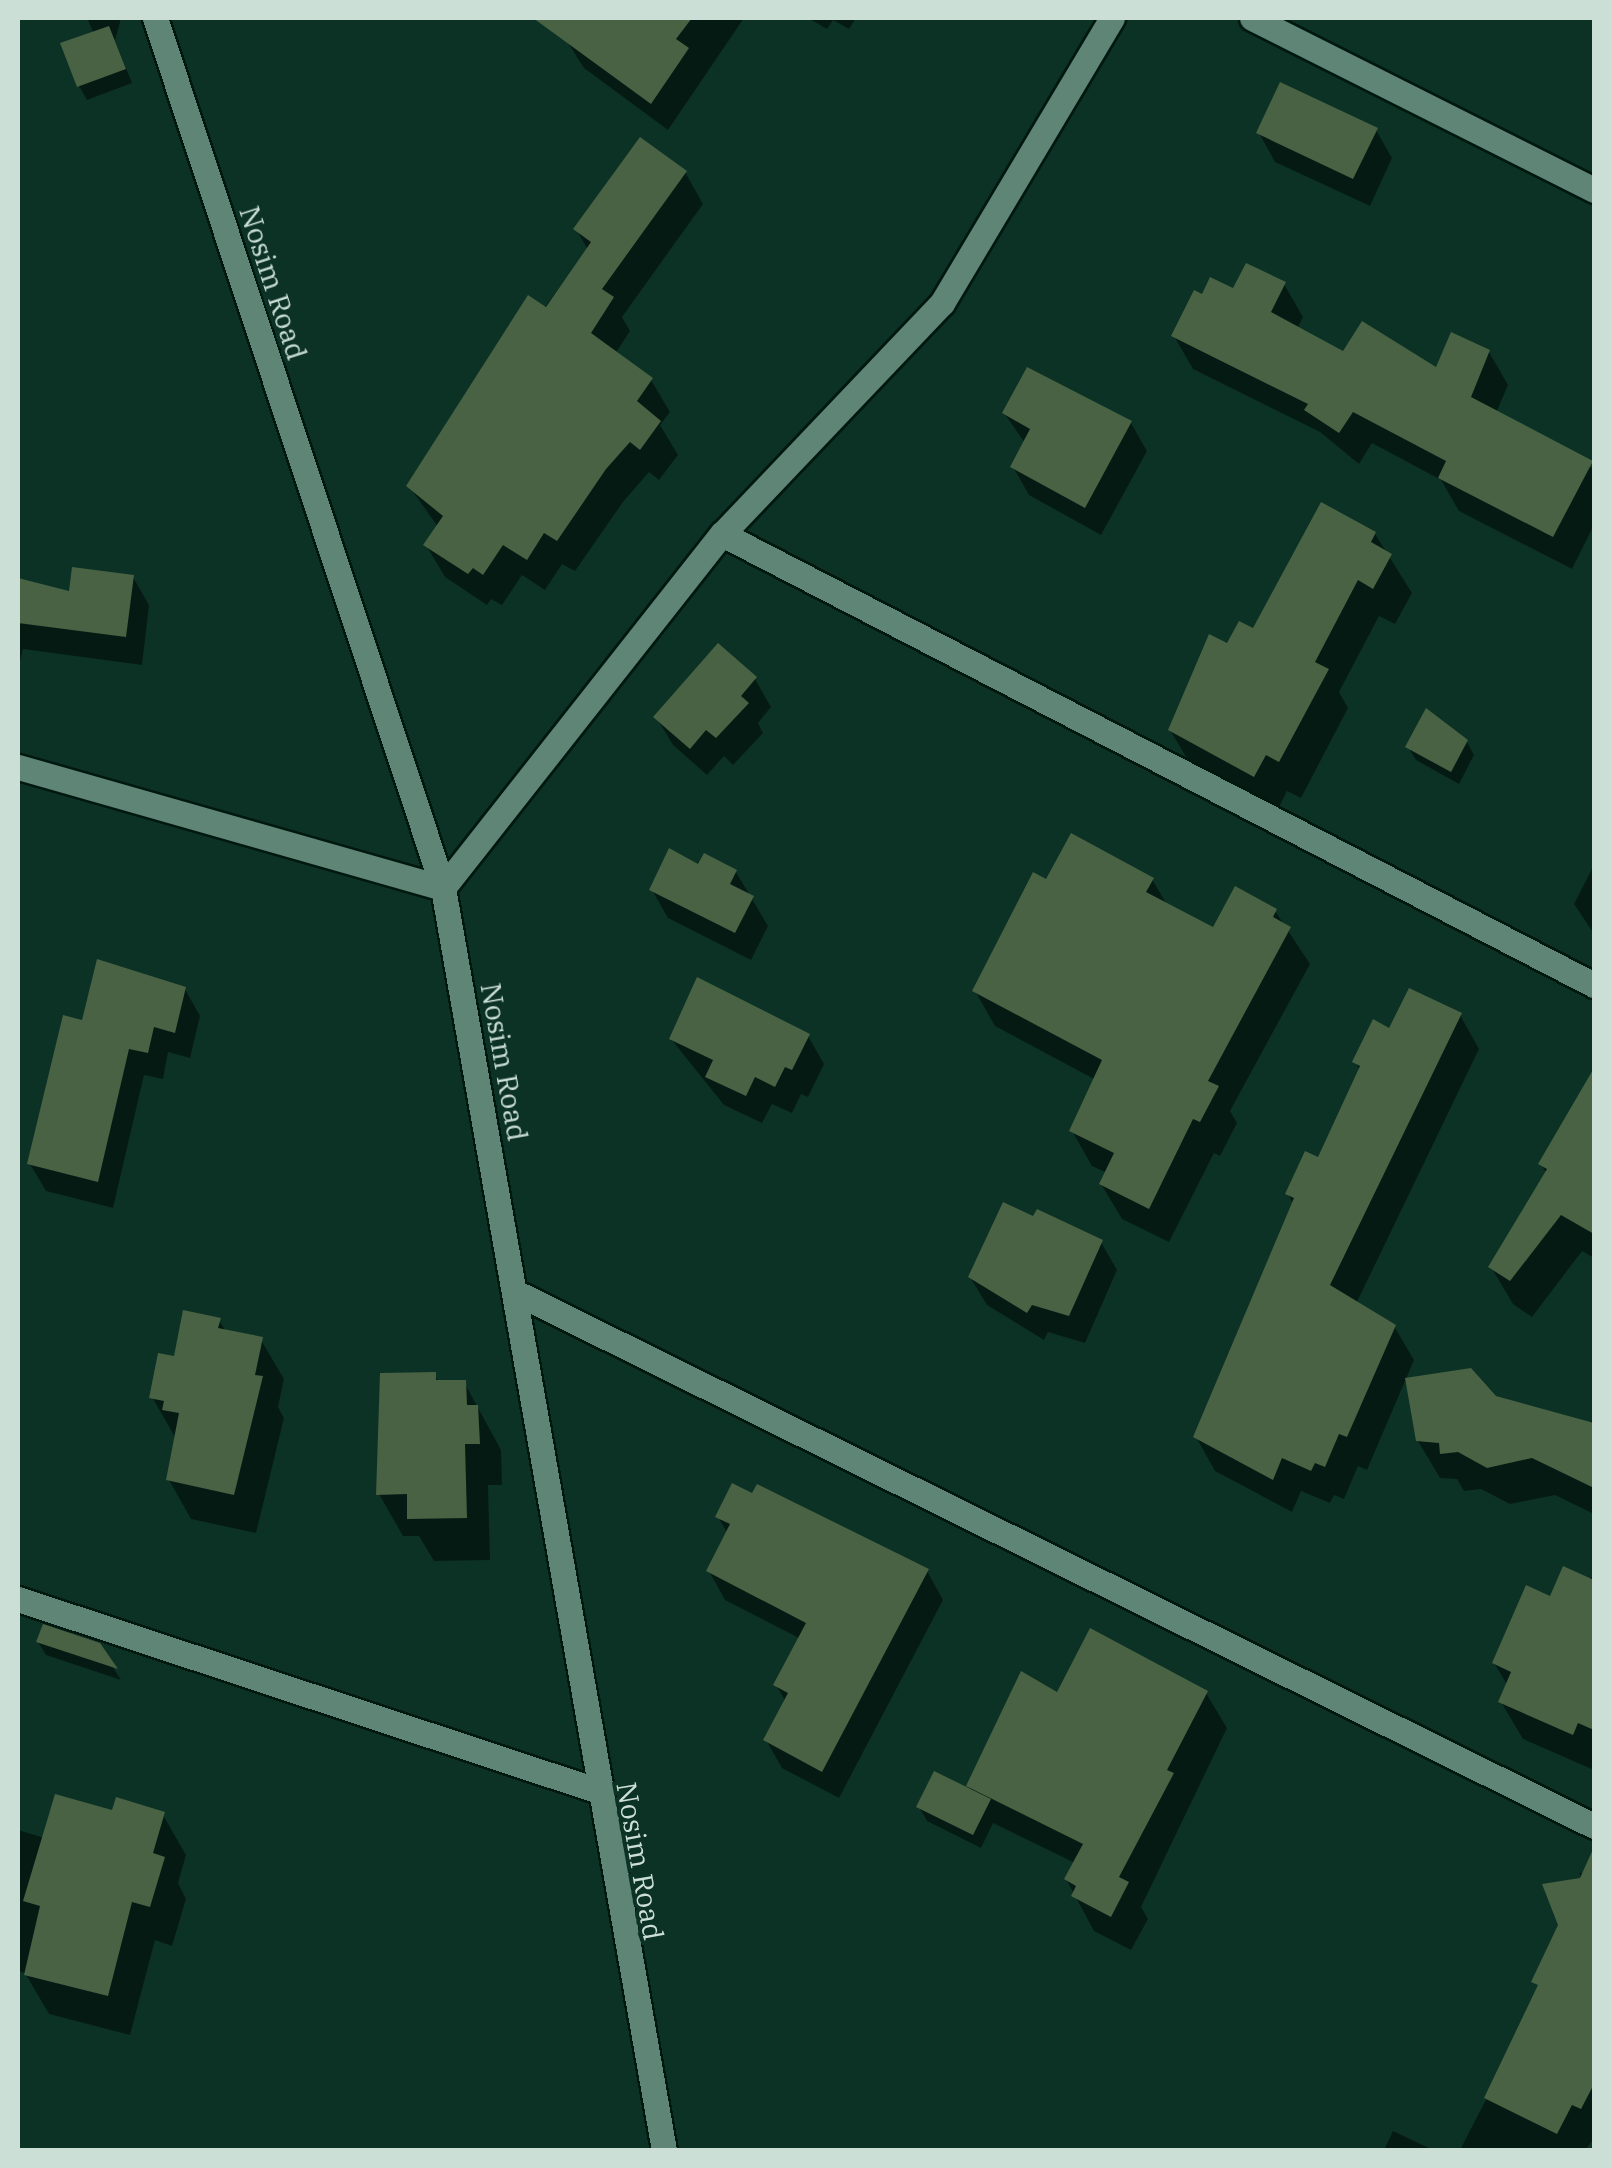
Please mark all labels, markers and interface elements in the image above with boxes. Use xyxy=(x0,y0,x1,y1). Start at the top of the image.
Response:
street label: Nosim Road xyxy=(232,202,314,364)
street label: Nosim Road xyxy=(474,980,534,1144)
street label: Nosim Road xyxy=(610,1779,670,1943)

